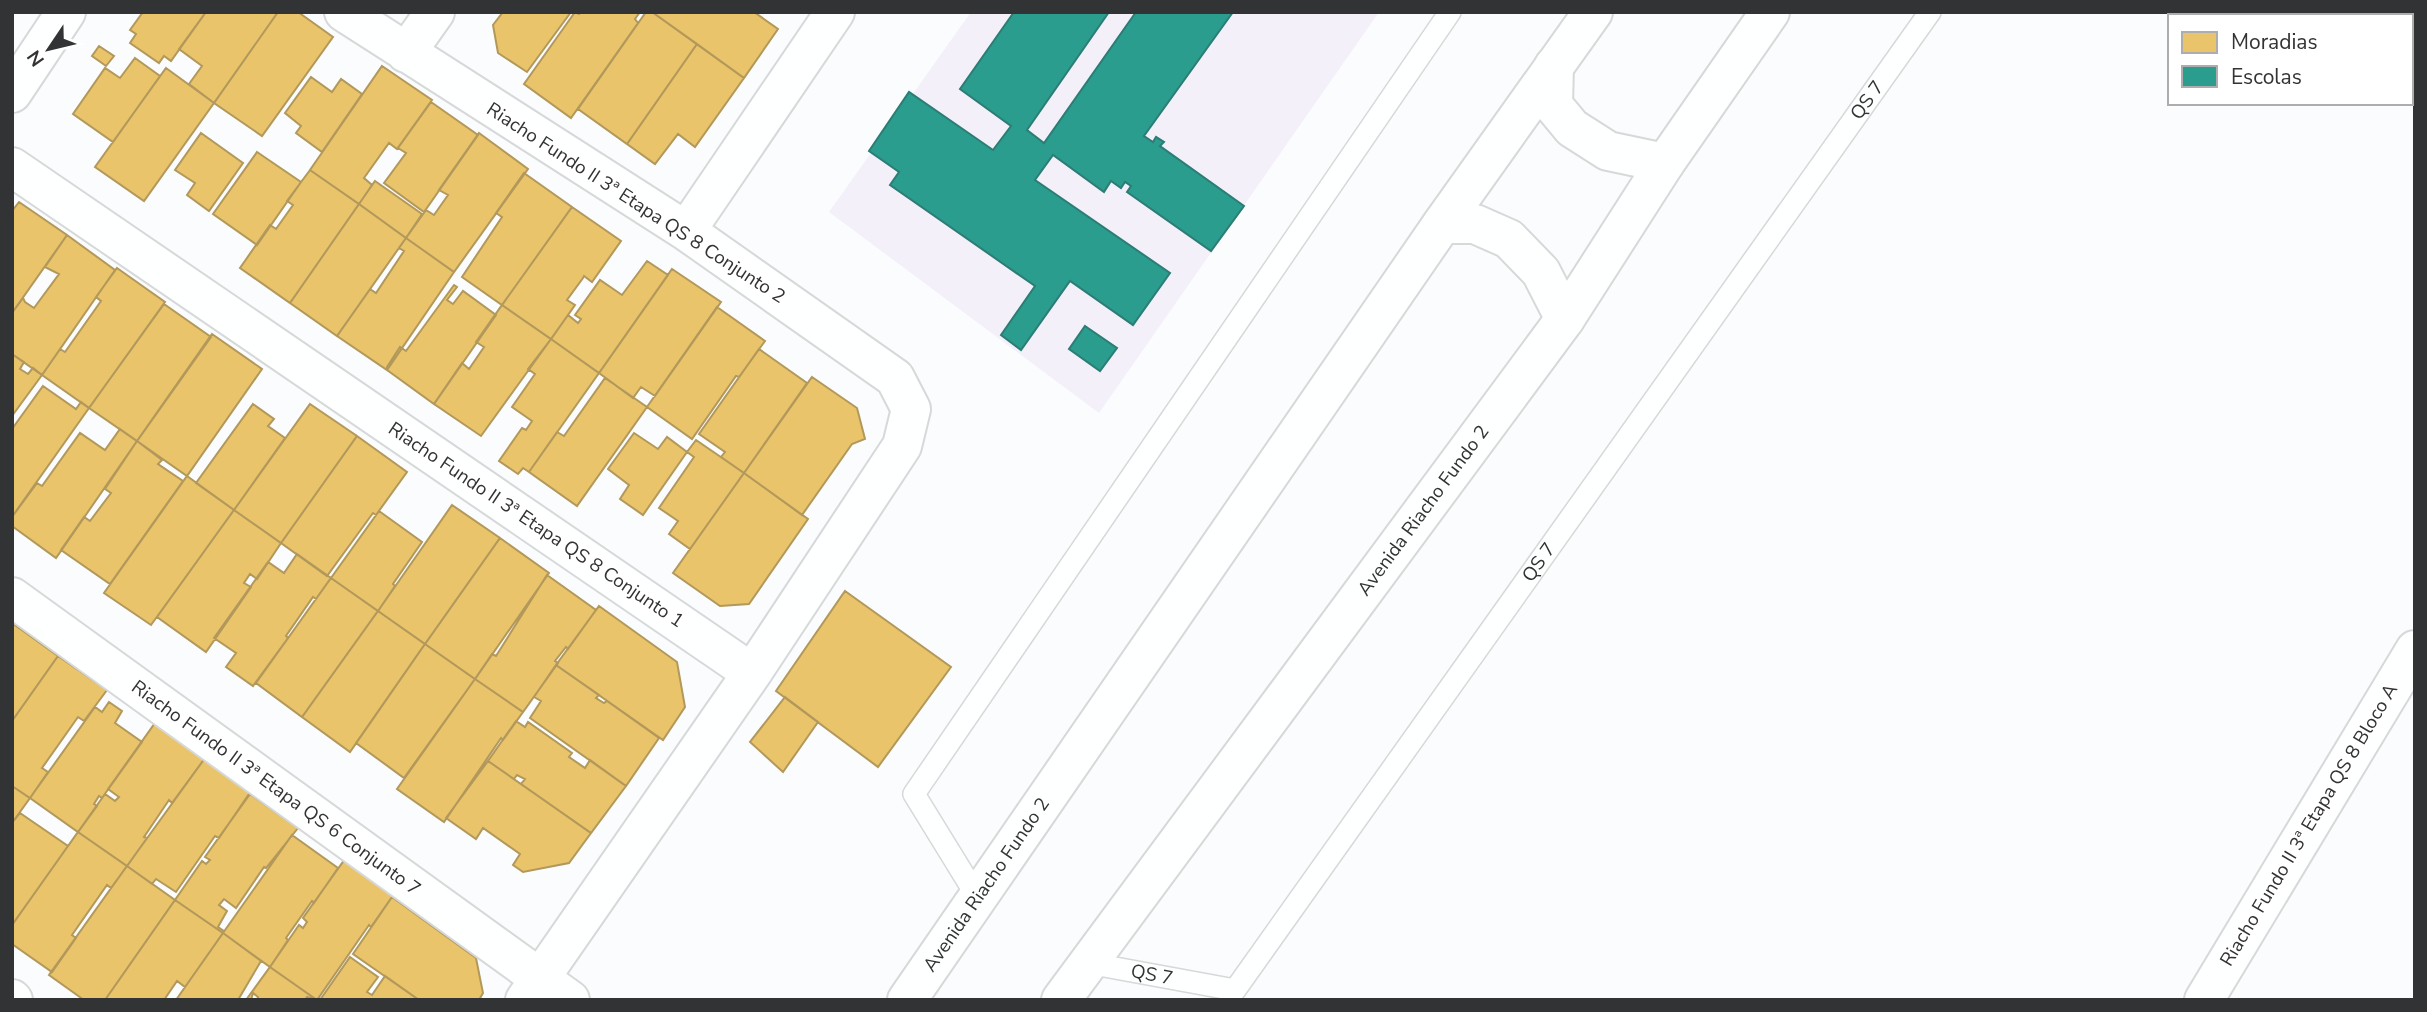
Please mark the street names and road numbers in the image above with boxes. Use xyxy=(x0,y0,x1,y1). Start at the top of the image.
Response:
street label: QS 7 xyxy=(1844,75,1890,125)
street label: Riacho Fundo II 3ª Etapa QS 8 Conjunto 2 xyxy=(482,96,790,310)
street label: Riacho Fundo II 3ª Etapa QS 8 Conjunto 1 xyxy=(383,416,689,634)
street label: Avenida Riacho Fundo 2 xyxy=(1351,420,1495,601)
street label: QS 7 xyxy=(1516,538,1562,587)
street label: Riacho Fundo II 3ª Etapa QS 6 Conjunto 7 xyxy=(126,674,426,902)
street label: Riacho Fundo II 3ª Etapa QS 8 Bloco A xyxy=(2214,679,2404,971)
street label: Avenida Riacho Fundo 2 xyxy=(917,792,1056,977)
street label: QS 7 xyxy=(1129,958,1175,991)

